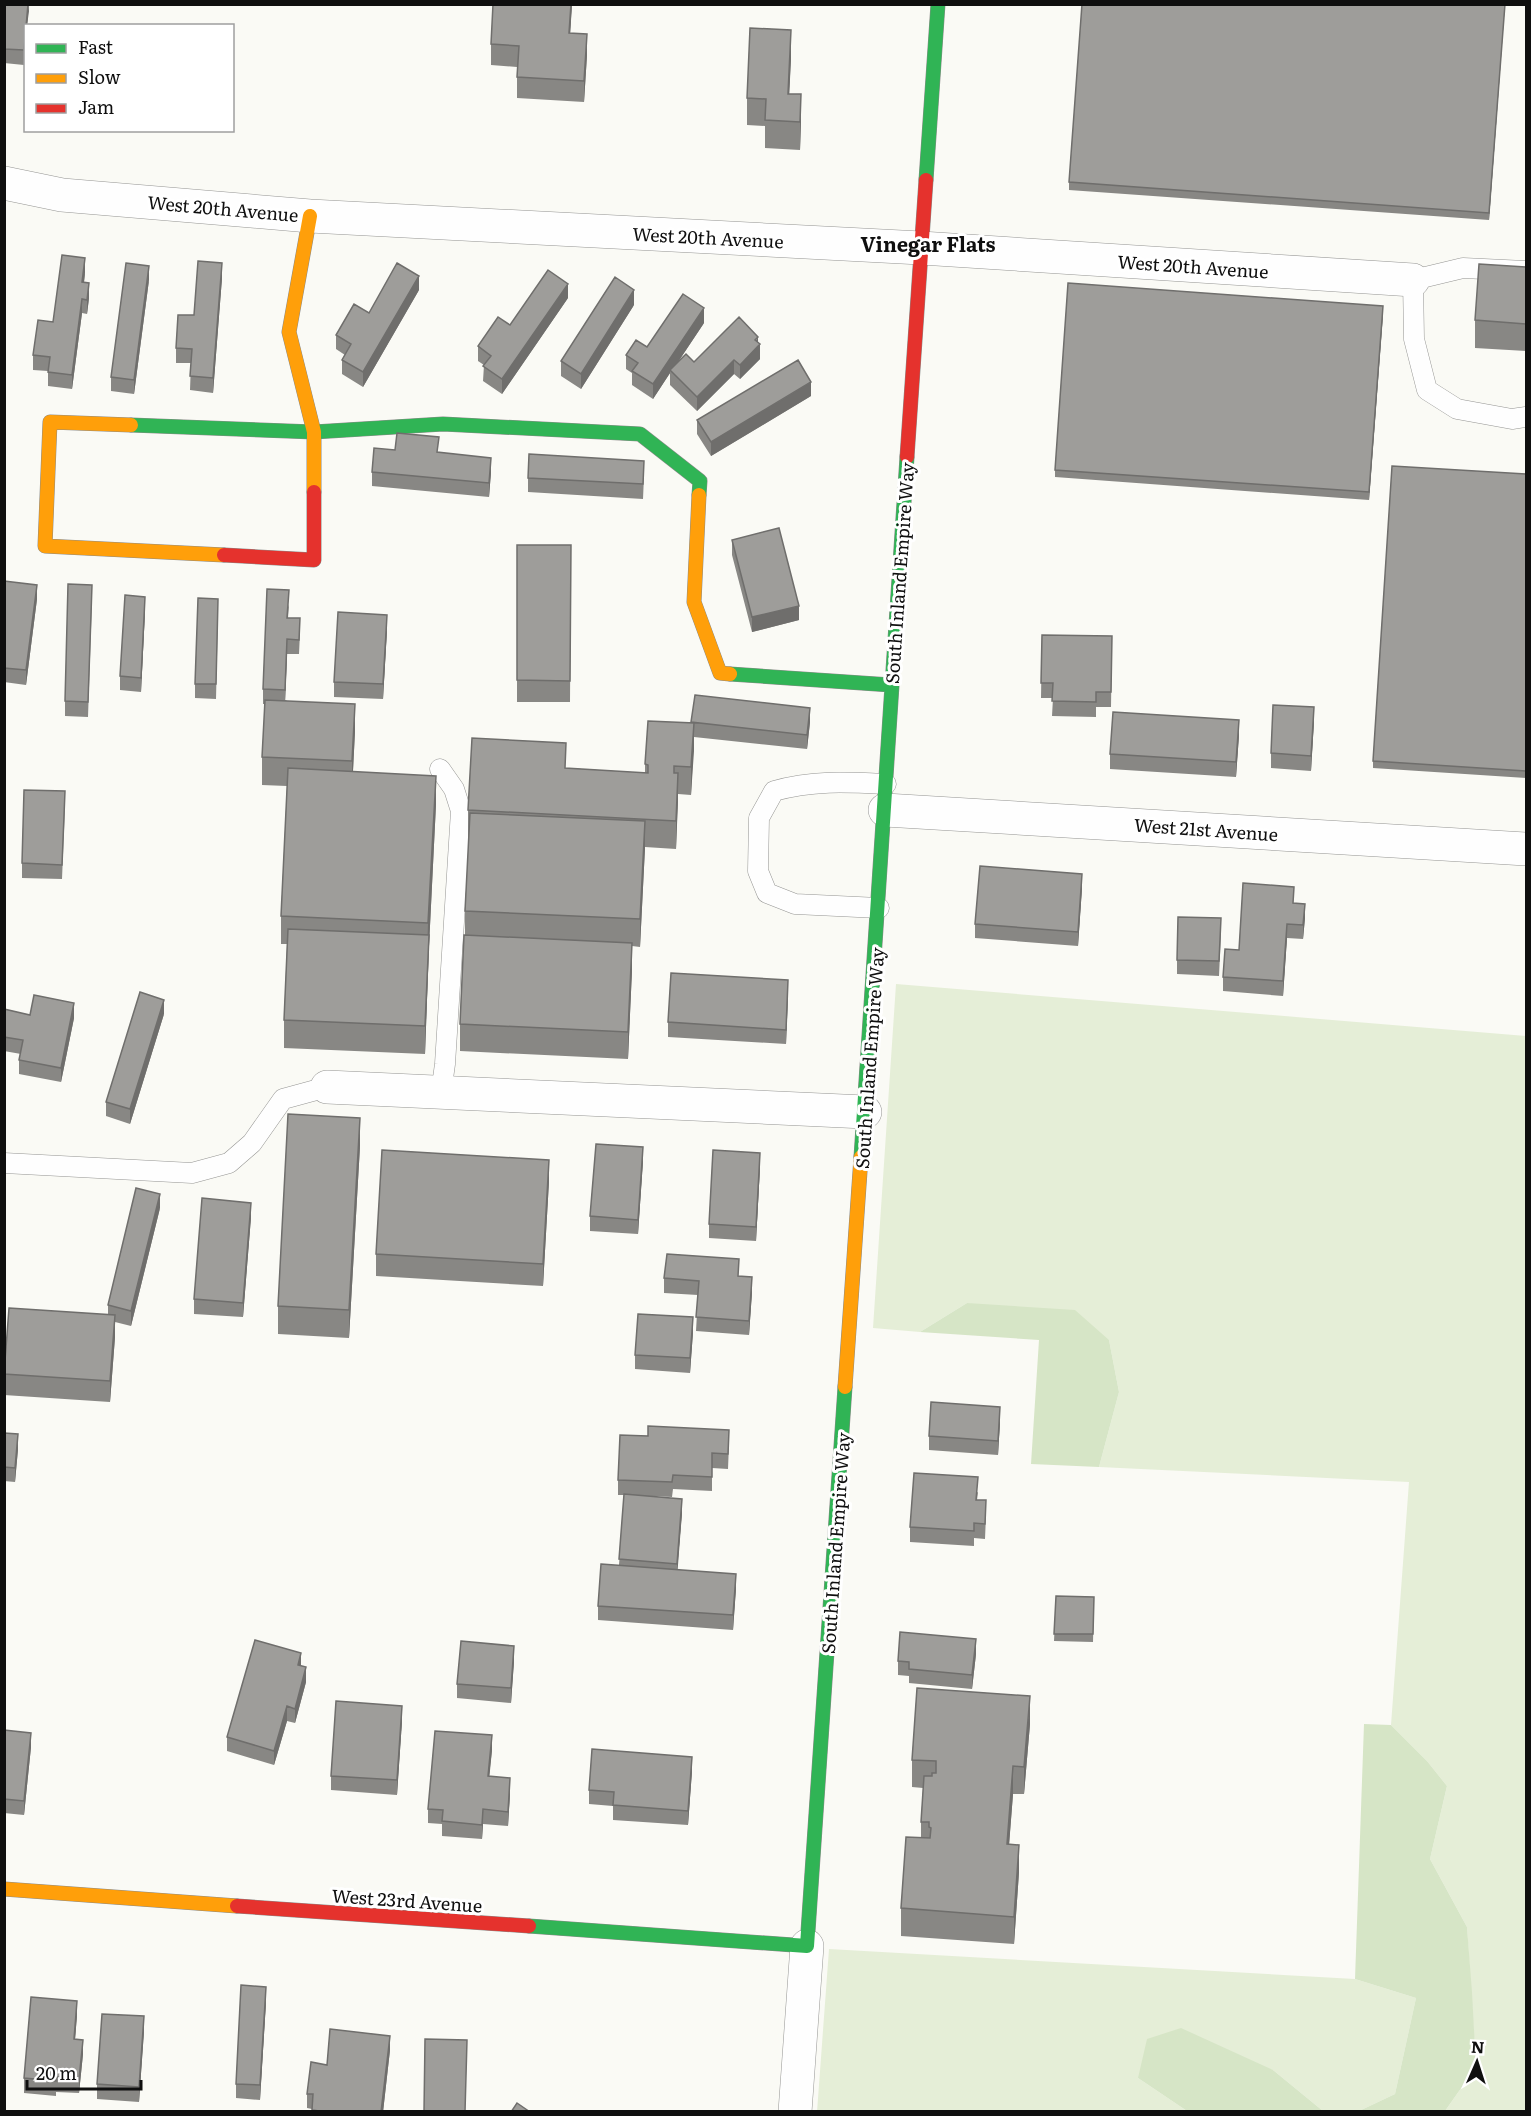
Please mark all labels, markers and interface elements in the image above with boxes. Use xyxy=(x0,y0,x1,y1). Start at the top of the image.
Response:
legend xyxy=(24,24,234,132)
text: Fast xyxy=(78,33,114,60)
text: Slow xyxy=(78,63,121,90)
text: Jam xyxy=(78,93,114,120)
street label: West 20th Avenue xyxy=(146,188,300,228)
street label: West 20th Avenue xyxy=(632,220,784,254)
district label: Vinegar Flats xyxy=(861,228,995,258)
street label: West 20th Avenue xyxy=(1117,247,1269,285)
street label: South Inland Empire Way xyxy=(878,461,920,685)
street label: West 21st Avenue xyxy=(1133,810,1279,848)
street label: South Inland Empire Way xyxy=(848,946,890,1170)
street label: South Inland Empire Way xyxy=(814,1431,856,1655)
street label: West 23rd Avenue xyxy=(331,1881,483,1919)
north arrow xyxy=(1447,2032,1507,2092)
text: N xyxy=(1470,2034,1485,2058)
scale bar xyxy=(27,2053,141,2091)
text: 20 m xyxy=(36,2059,77,2086)

